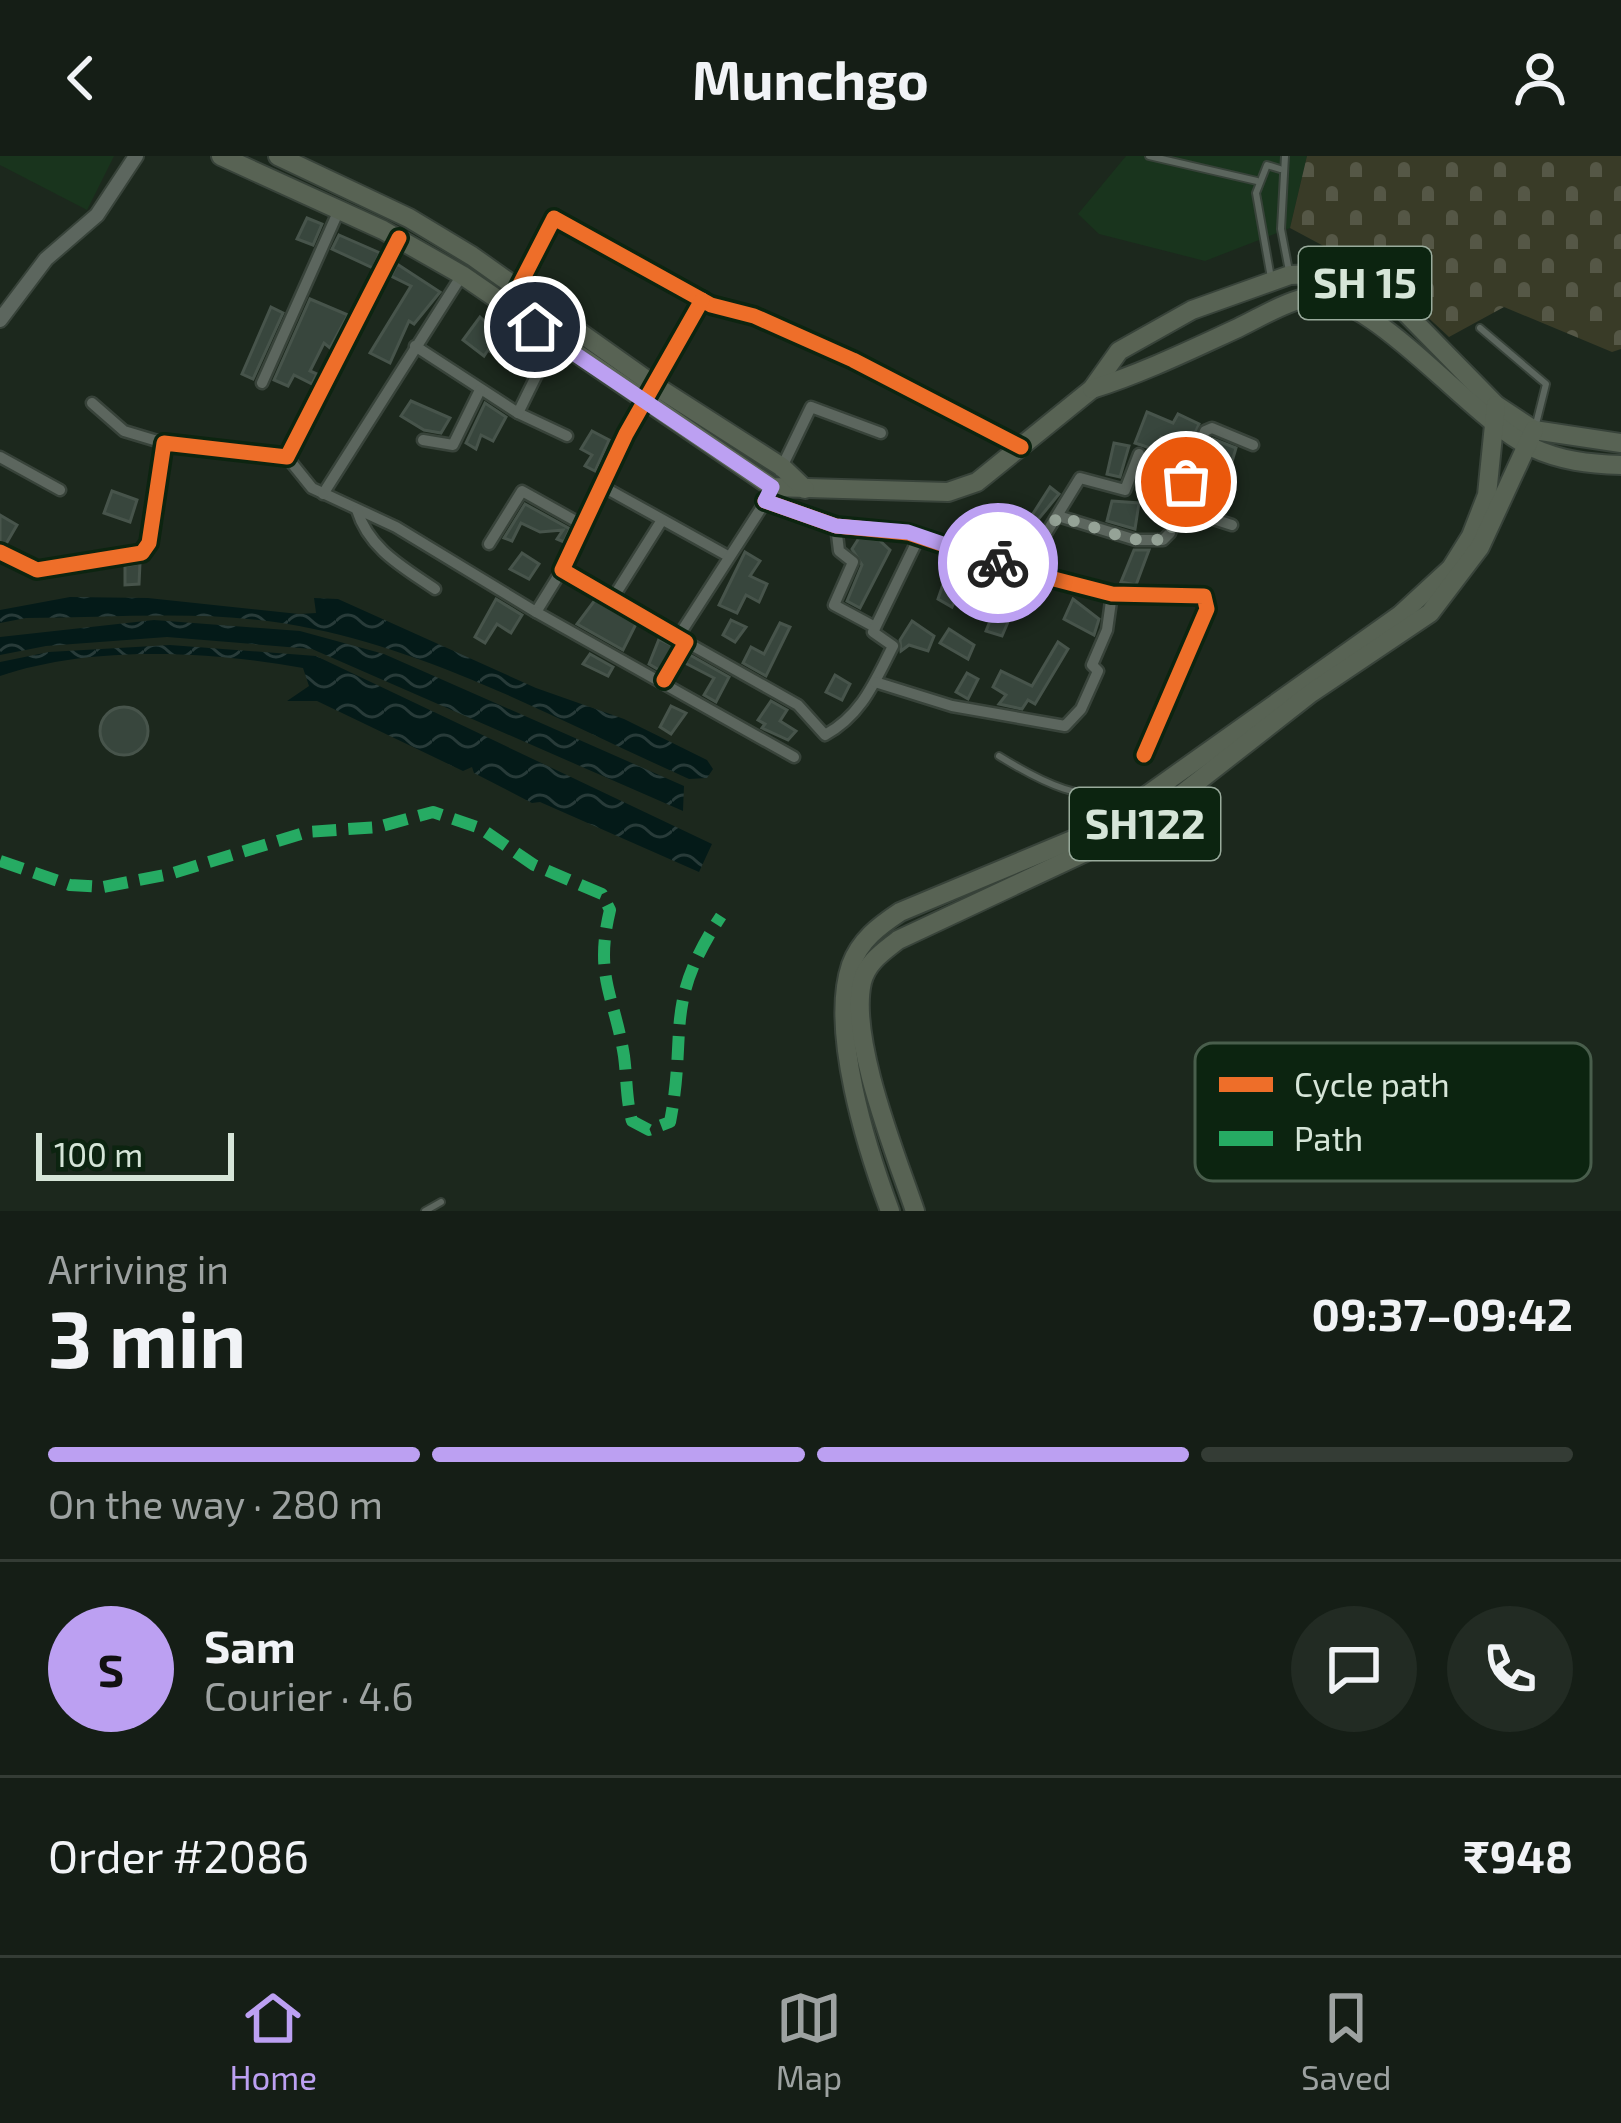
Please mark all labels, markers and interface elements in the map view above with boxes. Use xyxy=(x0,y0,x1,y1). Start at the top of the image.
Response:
icon: back xyxy=(48,45,114,111)
icon: person xyxy=(1507,45,1573,111)
text: Munchgo xyxy=(692,46,929,111)
road number: SH 15 xyxy=(1299,247,1431,319)
pin xyxy=(484,276,586,378)
icon: home xyxy=(502,294,568,360)
pin xyxy=(1135,431,1237,533)
icon: bag xyxy=(1153,449,1219,515)
courier xyxy=(938,503,1058,623)
icon: bike xyxy=(965,530,1031,596)
road number: SH122 xyxy=(1070,788,1220,860)
legend xyxy=(1195,1043,1591,1181)
text: Cycle path xyxy=(1294,1064,1450,1104)
text: Path xyxy=(1294,1118,1363,1158)
scale bar xyxy=(36,1127,234,1180)
text: 100 m xyxy=(54,1134,143,1174)
text: Arriving in xyxy=(48,1245,229,1292)
text: 09:37–09:42 xyxy=(1312,1286,1573,1340)
text: 3 min xyxy=(48,1290,246,1384)
text: On the way · 280 m xyxy=(48,1480,383,1527)
button: chat xyxy=(1291,1606,1417,1732)
button: phone xyxy=(1447,1606,1573,1732)
text: Sam xyxy=(204,1618,296,1672)
text: S xyxy=(98,1642,124,1696)
text: Courier · 4.6 xyxy=(204,1672,414,1719)
text: Order #2086 xyxy=(48,1828,309,1882)
text: ₹948 xyxy=(1463,1828,1573,1882)
tab: Home xyxy=(229,1985,317,2097)
tab: Map xyxy=(776,1985,842,2097)
tab: Saved xyxy=(1301,1985,1392,2097)

